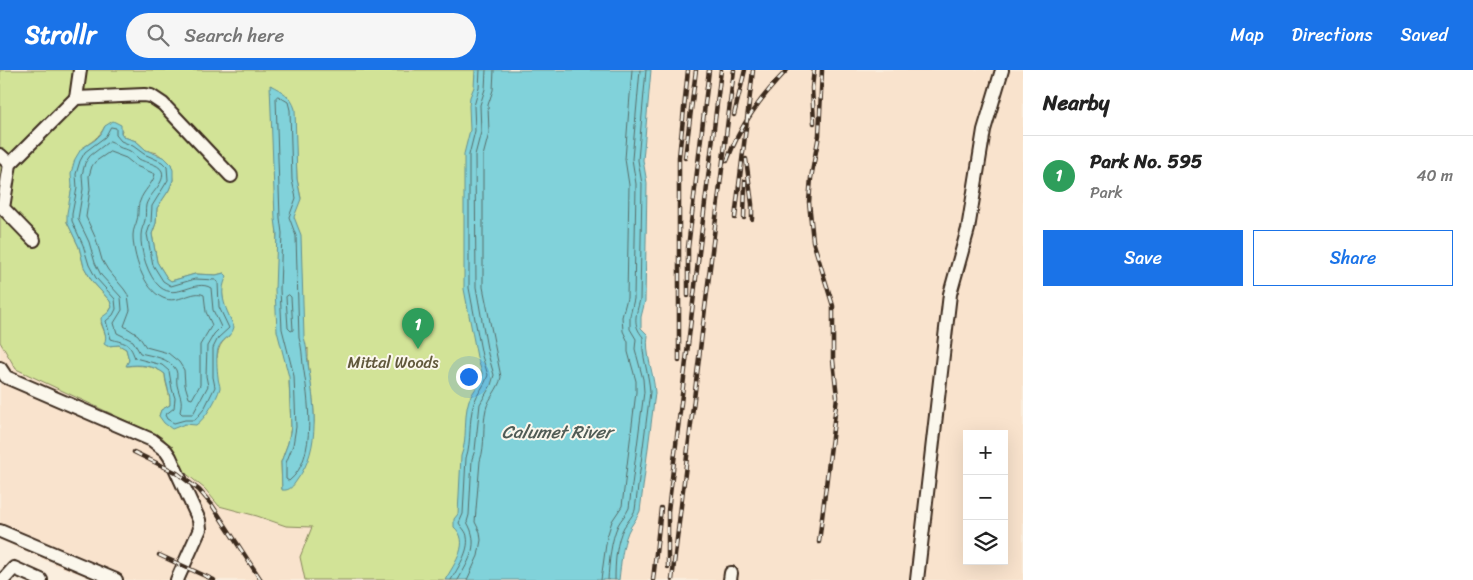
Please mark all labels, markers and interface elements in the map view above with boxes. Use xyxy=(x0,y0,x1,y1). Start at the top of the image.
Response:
search box xyxy=(126,13,476,58)
text: Strollr xyxy=(25,14,96,56)
text: Search here xyxy=(184,19,284,52)
text: Map xyxy=(1231,19,1264,51)
text: Directions xyxy=(1292,19,1373,51)
text: Saved xyxy=(1401,19,1448,51)
icon: search xyxy=(144,21,172,49)
text: Nearby xyxy=(1043,84,1109,122)
text: Park No. 595 xyxy=(1090,145,1202,178)
text: 1 xyxy=(1056,161,1062,190)
text: 40 m xyxy=(1416,161,1453,190)
text: Park xyxy=(1090,178,1123,207)
button: Save xyxy=(1043,230,1243,286)
button: Share xyxy=(1253,230,1453,286)
pin: 1 xyxy=(402,308,434,349)
park label: Mittal Woods xyxy=(347,348,439,377)
your location xyxy=(456,364,482,390)
water label: Calumet River xyxy=(502,416,616,448)
map controls xyxy=(963,430,1008,565)
button: + xyxy=(963,430,1008,475)
button: − xyxy=(963,475,1008,520)
button: layers xyxy=(963,520,1008,565)

